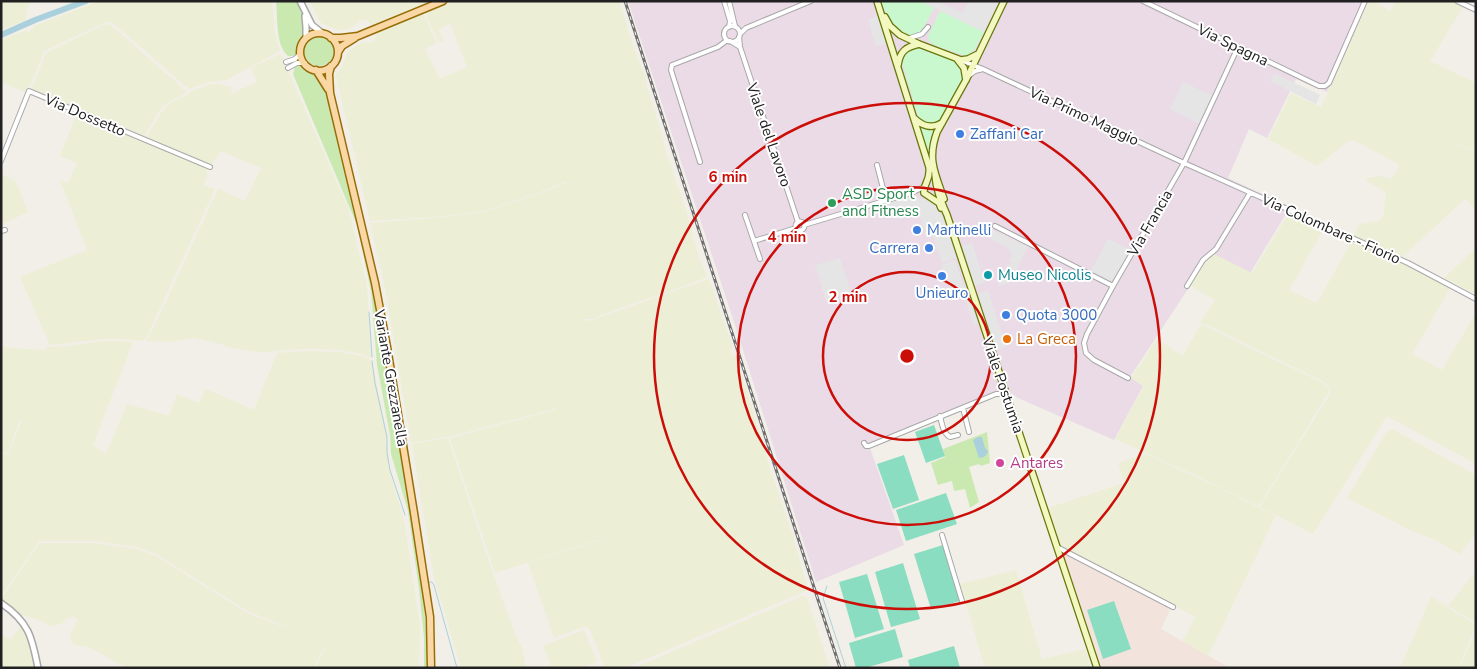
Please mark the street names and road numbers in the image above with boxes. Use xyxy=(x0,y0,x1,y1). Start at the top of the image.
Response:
street label: Via Spagna xyxy=(1193,19,1272,71)
street label: Viale del Lavoro xyxy=(742,79,796,190)
street label: Via Primo Maggio xyxy=(1025,81,1142,150)
street label: Via Dossetto xyxy=(41,89,129,141)
street label: Via Francia xyxy=(1122,186,1177,261)
street label: Via Colombare - Fiorio xyxy=(1257,189,1404,269)
street label: Variante Grezzanella xyxy=(369,307,413,448)
street label: Viale Postumia xyxy=(977,333,1029,436)

